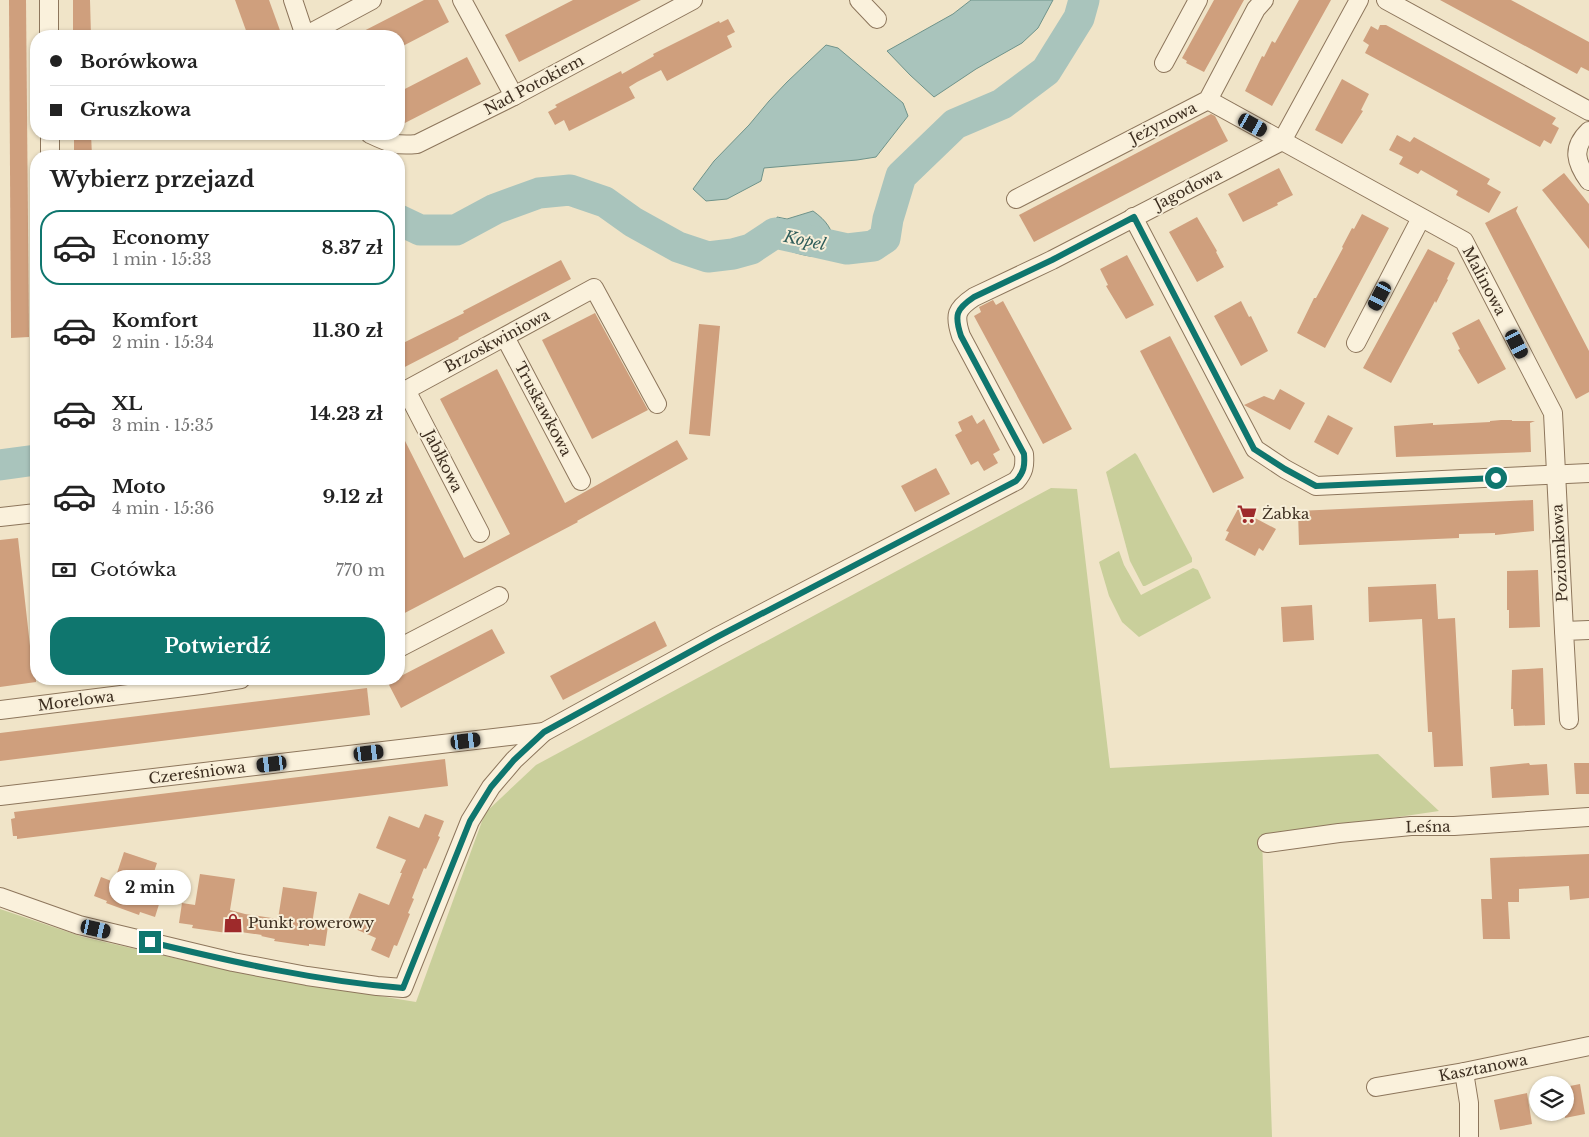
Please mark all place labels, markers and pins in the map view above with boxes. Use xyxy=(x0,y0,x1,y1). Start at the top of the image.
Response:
supermarket icon: Żabka xyxy=(1236,503,1258,525)
place label: Żabka xyxy=(1262,504,1310,523)
shop icon: Punkt rowerowy xyxy=(222,912,244,934)
place label: Punkt rowerowy xyxy=(248,913,375,932)

